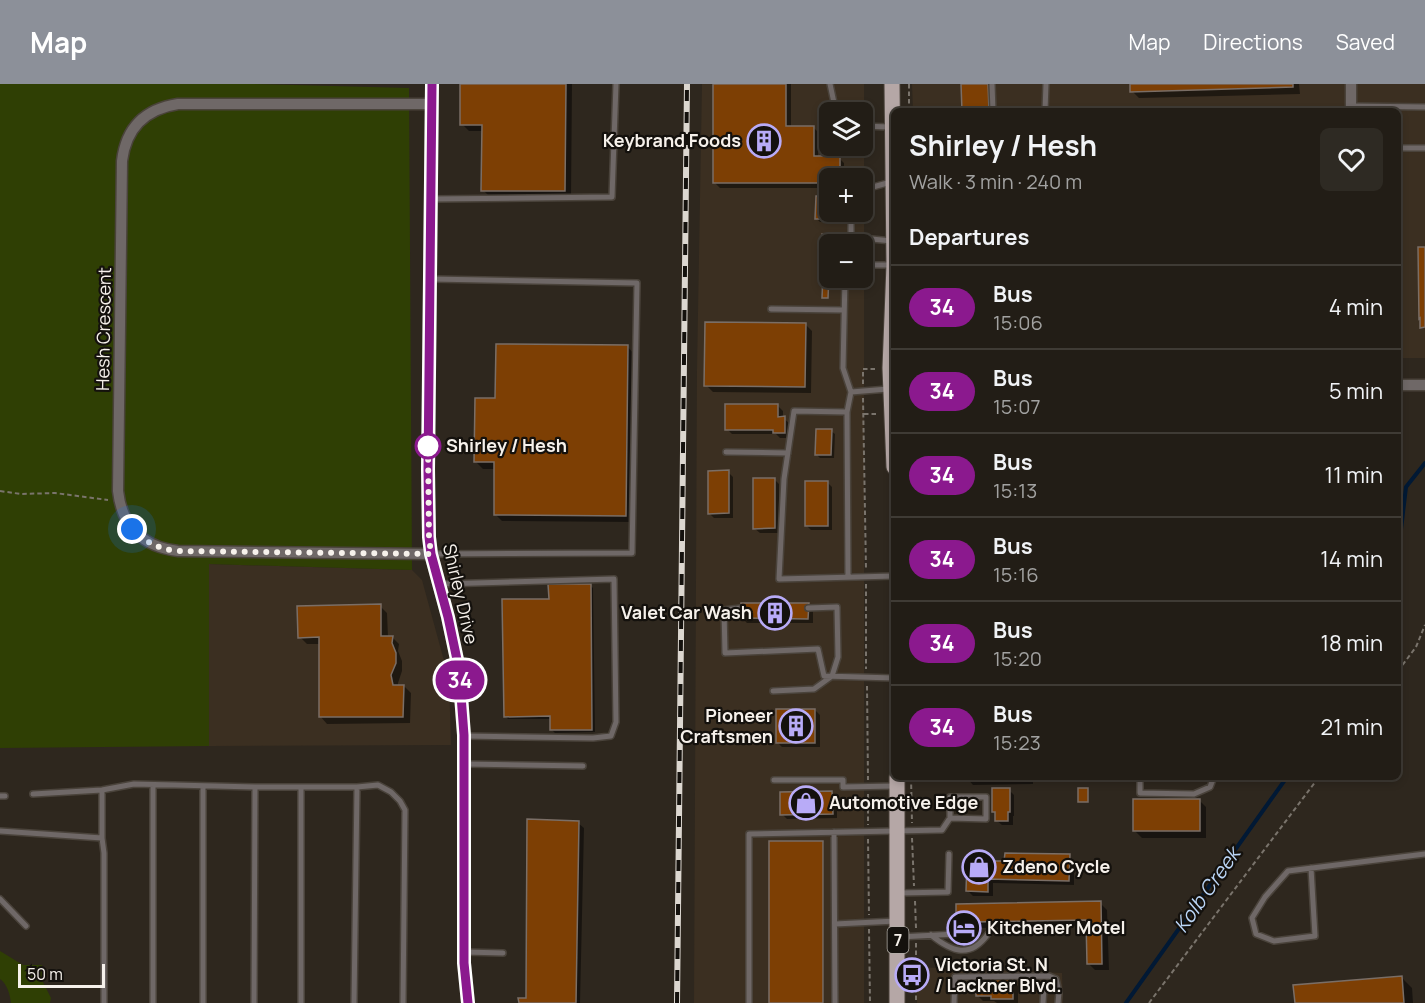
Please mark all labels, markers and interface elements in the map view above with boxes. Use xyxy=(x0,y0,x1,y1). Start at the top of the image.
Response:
text: Map xyxy=(30,23,87,61)
text: Map xyxy=(1129,28,1170,56)
text: Directions xyxy=(1203,28,1303,56)
text: Saved xyxy=(1336,28,1395,56)
map controls xyxy=(819,102,873,288)
button: layers xyxy=(819,102,873,156)
building icon: Keybrand Foods xyxy=(746,123,782,159)
text: Shirley / Hesh xyxy=(909,126,1097,164)
place label: Keybrand Foods xyxy=(603,128,741,152)
button: heart xyxy=(1320,128,1383,191)
button: + xyxy=(819,168,873,222)
text: Walk · 3 min · 240 m xyxy=(909,168,1082,195)
text: Departures xyxy=(909,222,1029,252)
button: − xyxy=(819,234,873,288)
street label: Hesh Crescent xyxy=(90,267,116,391)
text: Bus xyxy=(993,279,1033,309)
text: 4 min xyxy=(1329,292,1383,322)
text: 34 xyxy=(930,293,955,321)
text: 15:06 xyxy=(993,309,1043,336)
text: Bus xyxy=(993,363,1033,393)
text: 5 min xyxy=(1329,376,1383,406)
text: 34 xyxy=(930,377,955,405)
text: 15:07 xyxy=(993,393,1041,420)
marker: Shirley / Hesh xyxy=(415,433,441,459)
place label: Shirley / Hesh xyxy=(446,433,567,457)
text: Bus xyxy=(993,447,1033,477)
text: 11 min xyxy=(1325,460,1383,490)
text: 34 xyxy=(930,461,955,489)
text: 15:13 xyxy=(993,477,1037,504)
your location xyxy=(117,514,147,544)
text: Bus xyxy=(993,531,1033,561)
street label: Shirley Drive xyxy=(438,541,484,646)
text: 14 min xyxy=(1320,544,1383,574)
text: 34 xyxy=(930,545,955,573)
text: 15:16 xyxy=(993,561,1039,588)
building icon: Valet Car Wash xyxy=(757,595,793,631)
place label: Valet Car Wash xyxy=(621,600,752,624)
text: Bus xyxy=(993,615,1033,645)
text: 18 min xyxy=(1320,628,1383,658)
text: 34 xyxy=(930,629,955,657)
text: 15:20 xyxy=(993,645,1042,672)
line badge: 34 xyxy=(433,660,487,700)
text: 34 xyxy=(448,666,473,694)
text: Bus xyxy=(993,699,1033,729)
place label: Pioneer Craftsmen xyxy=(680,703,773,748)
building icon: Pioneer Craftsmen xyxy=(778,708,814,744)
text: 21 min xyxy=(1321,712,1383,742)
text: 34 xyxy=(930,713,955,741)
text: 15:23 xyxy=(993,729,1041,756)
shop icon: Automotive Edge xyxy=(788,785,824,821)
place label: Automotive Edge xyxy=(829,790,979,814)
water label: Kolb Creek xyxy=(1167,839,1248,938)
shop icon: Zdeno Cycle xyxy=(961,849,997,885)
place label: Zdeno Cycle xyxy=(1002,854,1111,878)
hotel icon: Kitchener Motel xyxy=(946,910,982,946)
place label: Kitchener Motel xyxy=(987,915,1126,939)
road number: 7 xyxy=(888,927,908,953)
place label: Victoria St. N / Lackner Blvd. xyxy=(935,952,1062,997)
bus stop icon: Victoria St. N / Lackner Blvd. xyxy=(894,957,930,993)
scale bar xyxy=(18,961,105,988)
text: 50 m xyxy=(27,963,63,985)

